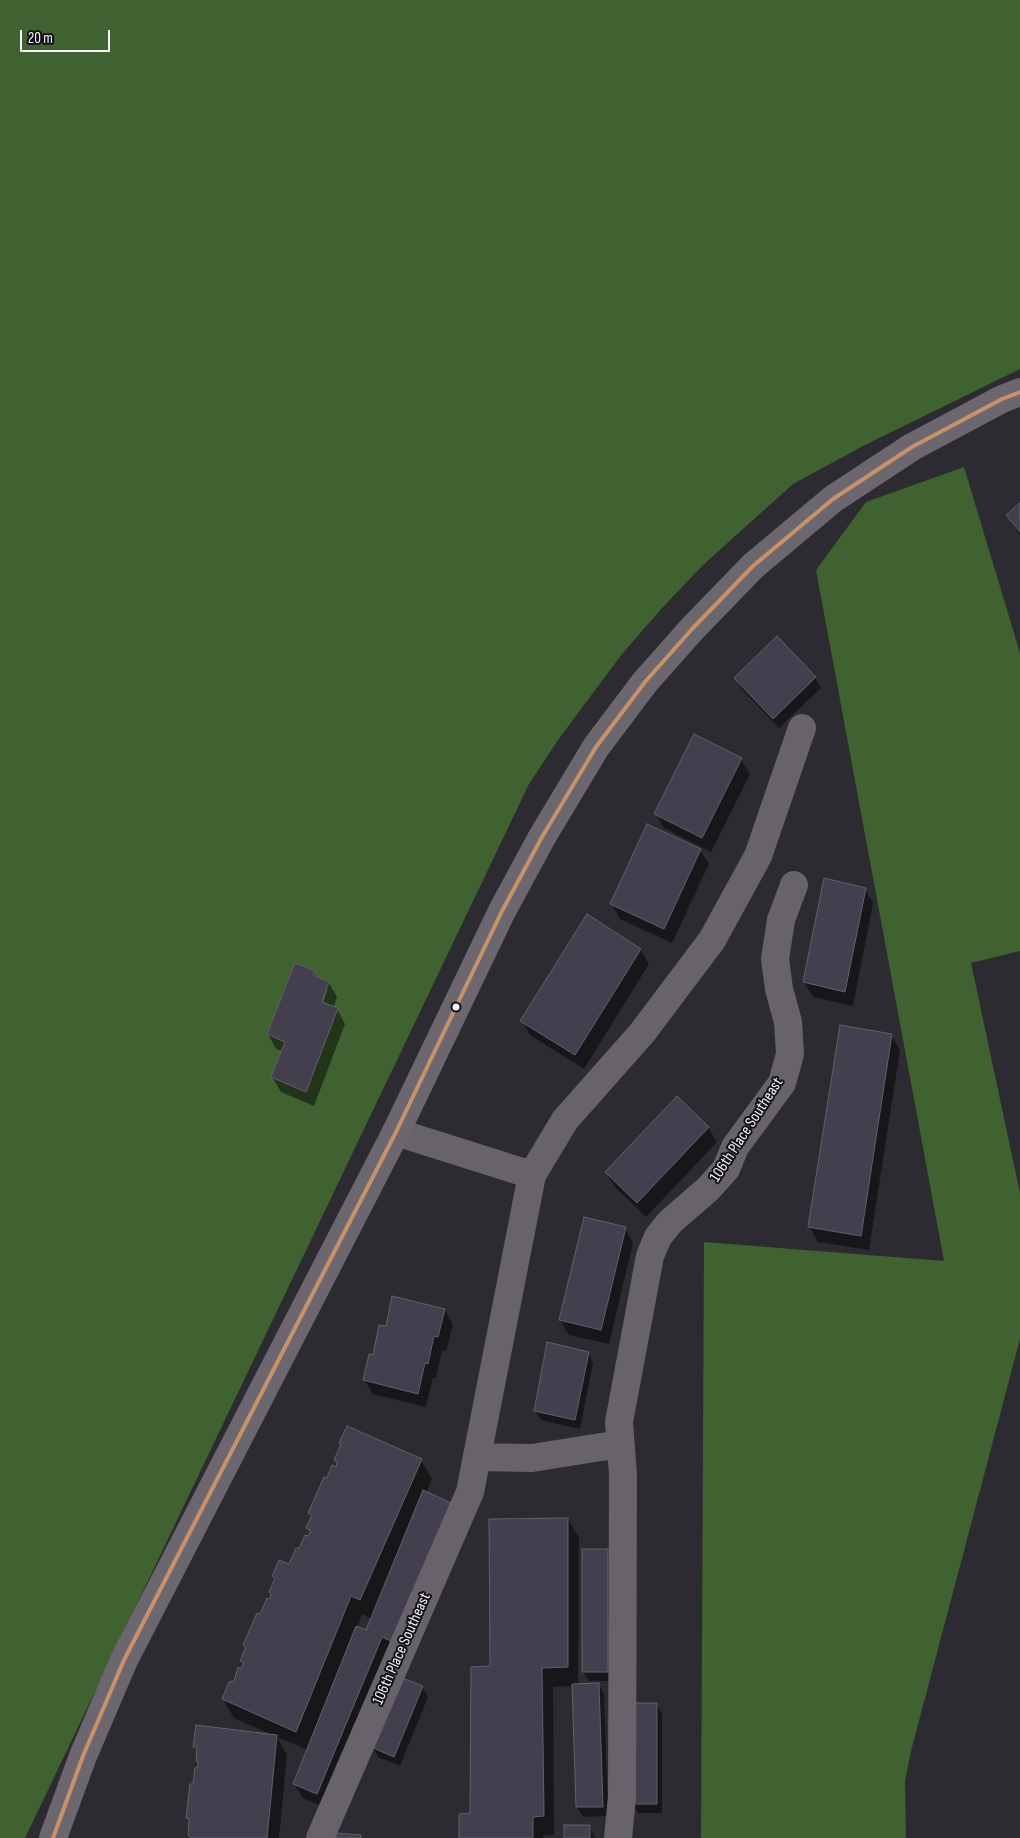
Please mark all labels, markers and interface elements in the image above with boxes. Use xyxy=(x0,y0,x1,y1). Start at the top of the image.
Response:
scale bar xyxy=(22,20,112,52)
text: 20 m xyxy=(28,29,53,48)
unlabelled marker xyxy=(451,1002,461,1012)
street label: 106th Place Southeast xyxy=(706,1074,788,1186)
street label: 106th Place Southeast xyxy=(369,1590,435,1708)

